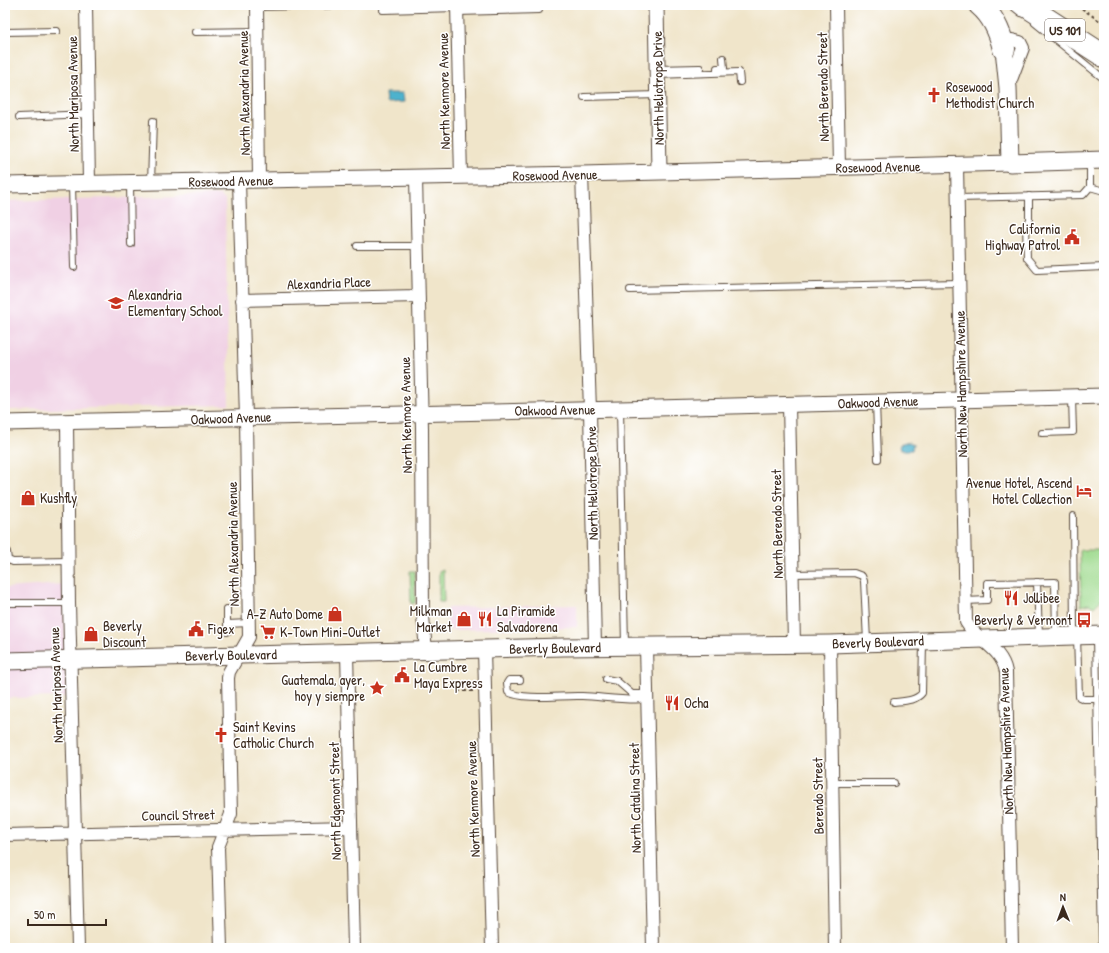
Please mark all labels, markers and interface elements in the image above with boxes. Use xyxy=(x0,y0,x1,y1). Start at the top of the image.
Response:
road number: US 101 xyxy=(1045,19,1085,41)
street label: North Alexandria Avenue xyxy=(233,30,254,156)
street label: North Heliotrope Drive xyxy=(647,30,669,145)
street label: North Kenmore Avenue xyxy=(433,32,454,149)
street label: North Berendo Street xyxy=(812,32,833,142)
street label: North Mariposa Avenue xyxy=(62,35,84,152)
place label: Rosewood Methodist Church xyxy=(946,77,1034,112)
church icon: Rosewood Methodist Church xyxy=(925,86,943,104)
street label: Rosewood Avenue xyxy=(835,156,921,177)
street label: Rosewood Avenue xyxy=(512,164,598,185)
street label: Rosewood Avenue xyxy=(188,170,274,191)
place label: California Highway Patrol xyxy=(985,219,1061,255)
public building icon: California Highway Patrol xyxy=(1063,228,1081,246)
street label: Alexandria Place xyxy=(287,272,372,293)
place label: Alexandria Elementary School xyxy=(128,285,223,321)
school or university icon: Alexandria Elementary School xyxy=(107,294,125,312)
street label: North New Hampshire Avenue xyxy=(950,310,972,458)
street label: North Kenmore Avenue xyxy=(395,356,416,473)
street label: Oakwood Avenue xyxy=(837,391,919,412)
street label: Oakwood Avenue xyxy=(514,399,596,420)
street label: Oakwood Avenue xyxy=(190,407,272,428)
street label: North Heliotrope Drive xyxy=(581,425,603,540)
street label: North Berendo Street xyxy=(766,469,787,579)
place label: Avenue Hotel, Ascend Hotel Collection xyxy=(966,473,1073,508)
street label: North Alexandria Avenue xyxy=(222,481,243,607)
hotel icon: Avenue Hotel, Ascend Hotel Collection xyxy=(1075,482,1093,500)
place label: Kushfly xyxy=(40,488,77,508)
shop icon: Kushfly xyxy=(19,489,37,507)
place label: Jollibee xyxy=(1023,588,1060,607)
restaurant icon: Jollibee xyxy=(1002,589,1020,607)
place label: Milkman Market xyxy=(410,601,452,636)
place label: La Piramide Salvadorena xyxy=(497,601,558,636)
place label: A-Z Auto Dome xyxy=(247,604,323,623)
shop icon: A-Z Auto Dome xyxy=(326,605,344,623)
shop icon: Milkman Market xyxy=(455,610,473,628)
restaurant icon: La Piramide Salvadorena xyxy=(476,610,494,628)
place label: Beverly & Vermont xyxy=(974,610,1072,630)
bus stop icon: Beverly & Vermont xyxy=(1075,611,1093,629)
place label: Beverly Discount xyxy=(103,616,146,651)
place label: Figex xyxy=(207,619,234,639)
public building icon: Figex xyxy=(187,620,205,638)
place label: K-Town Mini-Outlet xyxy=(280,622,380,641)
supermarket icon: K-Town Mini-Outlet xyxy=(259,623,277,641)
shop icon: Beverly Discount xyxy=(82,625,100,643)
street label: North Mariposa Avenue xyxy=(44,626,68,743)
street label: Beverly Boulevard xyxy=(832,630,925,654)
street label: Beverly Boulevard xyxy=(509,637,602,659)
street label: Beverly Boulevard xyxy=(185,644,278,666)
place label: La Cumbre Maya Express xyxy=(414,657,483,693)
public building icon: La Cumbre Maya Express xyxy=(393,666,411,684)
street label: North New Hampshire Avenue xyxy=(993,667,1019,815)
place label: Guatemala, ayer, hoy y siempre xyxy=(281,670,365,706)
place icon: Guatemala, ayer, hoy y siempre xyxy=(368,679,386,697)
place label: Ocha xyxy=(684,693,709,712)
restaurant icon: Ocha xyxy=(663,694,681,712)
place label: Saint Kevins Catholic Church xyxy=(233,717,314,752)
church icon: Saint Kevins Catholic Church xyxy=(212,726,230,744)
street label: North Kenmore Avenue xyxy=(461,740,484,858)
street label: North Edgemont Street xyxy=(324,742,346,860)
street label: North Catalina Street xyxy=(624,742,645,853)
street label: Berendo Street xyxy=(807,757,828,835)
street label: Council Street xyxy=(141,804,215,825)
north arrow xyxy=(1043,887,1083,927)
text: N xyxy=(1060,890,1066,904)
scale bar xyxy=(28,901,106,927)
text: 50 m xyxy=(34,906,55,923)

